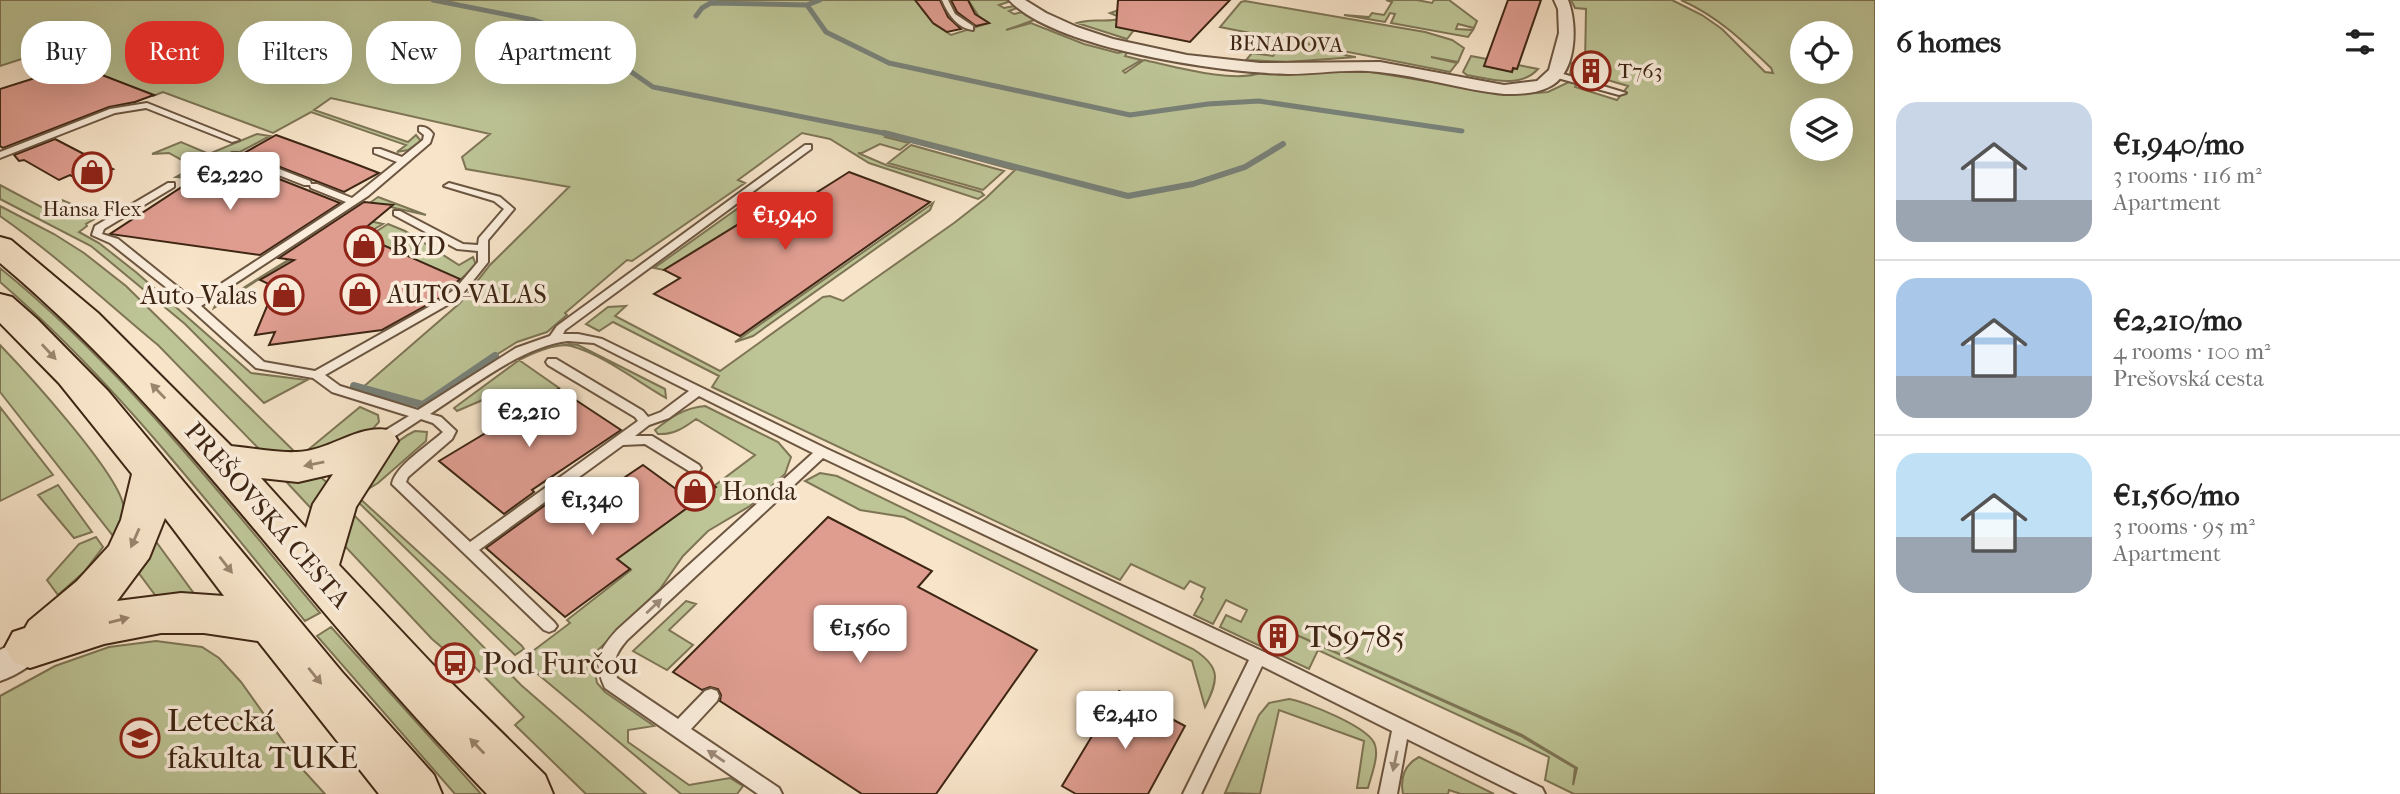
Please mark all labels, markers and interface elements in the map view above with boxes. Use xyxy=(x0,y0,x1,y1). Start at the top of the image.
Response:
chip: Buy xyxy=(21,21,111,84)
chip: Rent xyxy=(125,21,224,84)
chip: Filters xyxy=(238,21,352,84)
chip: New xyxy=(366,21,461,84)
chip: Apartment xyxy=(475,21,636,84)
map controls xyxy=(1790,21,1853,161)
button: locate xyxy=(1790,21,1853,84)
icon: filters xyxy=(2341,23,2379,61)
text: 6 homes xyxy=(1896,25,2001,60)
street label: BENADOVA xyxy=(1229,31,1343,57)
building icon: T763 xyxy=(1570,50,1612,92)
place label: T763 xyxy=(1618,59,1662,83)
button: layers xyxy=(1790,98,1853,161)
text: €1,940/mo xyxy=(2113,127,2244,162)
icon: home xyxy=(1952,130,2036,214)
shop icon: Hansa Flex xyxy=(71,151,113,193)
pin: €2,220 xyxy=(173,152,287,212)
text: €2,220 xyxy=(197,161,263,188)
text: 3 rooms · 116 m² xyxy=(2113,162,2262,189)
text: Apartment xyxy=(2113,189,2221,216)
pin: €1,940 xyxy=(728,192,842,252)
place label: Hansa Flex xyxy=(43,197,141,221)
text: €1,940 xyxy=(753,201,817,228)
shop icon: BYD xyxy=(343,225,385,267)
place label: BYD xyxy=(391,231,446,262)
shop icon: AUTO-VALAS xyxy=(339,273,381,315)
shop icon: Auto-Valas xyxy=(263,274,305,316)
place label: AUTO-VALAS xyxy=(386,279,547,310)
place label: Auto-Valas xyxy=(139,280,257,311)
text: €2,210/mo xyxy=(2113,303,2242,338)
icon: home xyxy=(1952,306,2036,390)
text: 4 rooms · 100 m² xyxy=(2113,338,2271,365)
one-way arrow xyxy=(40,343,56,360)
text: Prešovská cesta xyxy=(2113,365,2264,392)
one-way arrow xyxy=(150,383,167,400)
pin: €2,210 xyxy=(472,390,586,449)
text: €2,210 xyxy=(498,398,560,425)
street label: PREŠOVSKÁ CESTA xyxy=(178,415,358,615)
one-way arrow xyxy=(303,459,325,470)
shop icon: Honda xyxy=(674,470,716,512)
place label: Honda xyxy=(722,476,797,507)
pin: €1,340 xyxy=(535,477,649,537)
text: €1,560/mo xyxy=(2113,478,2240,513)
icon: home xyxy=(1952,481,2036,565)
text: €1,340 xyxy=(561,486,623,513)
text: 3 rooms · 95 m² xyxy=(2113,513,2255,540)
one-way arrow xyxy=(129,528,141,548)
text: Apartment xyxy=(2113,540,2221,567)
one-way arrow xyxy=(218,556,233,573)
one-way arrow xyxy=(645,598,662,614)
pin: €1,560 xyxy=(803,606,917,665)
one-way arrow xyxy=(108,614,130,625)
text: €1,560 xyxy=(830,614,890,641)
building icon: TS9785 xyxy=(1257,615,1299,657)
place label: TS9785 xyxy=(1305,618,1405,655)
bus stop icon: Pod Furčou xyxy=(434,642,476,684)
place label: Pod Furčou xyxy=(482,645,638,682)
one-way arrow xyxy=(307,667,322,684)
pin: €2,410 xyxy=(1068,692,1182,751)
text: €2,410 xyxy=(1092,700,1158,727)
place label: Letecká fakulta TUKE xyxy=(167,702,358,776)
school or university icon: Letecká fakulta TUKE xyxy=(119,717,161,759)
one-way arrow xyxy=(469,737,486,754)
one-way arrow xyxy=(707,749,726,762)
one-way arrow xyxy=(1390,750,1401,772)

